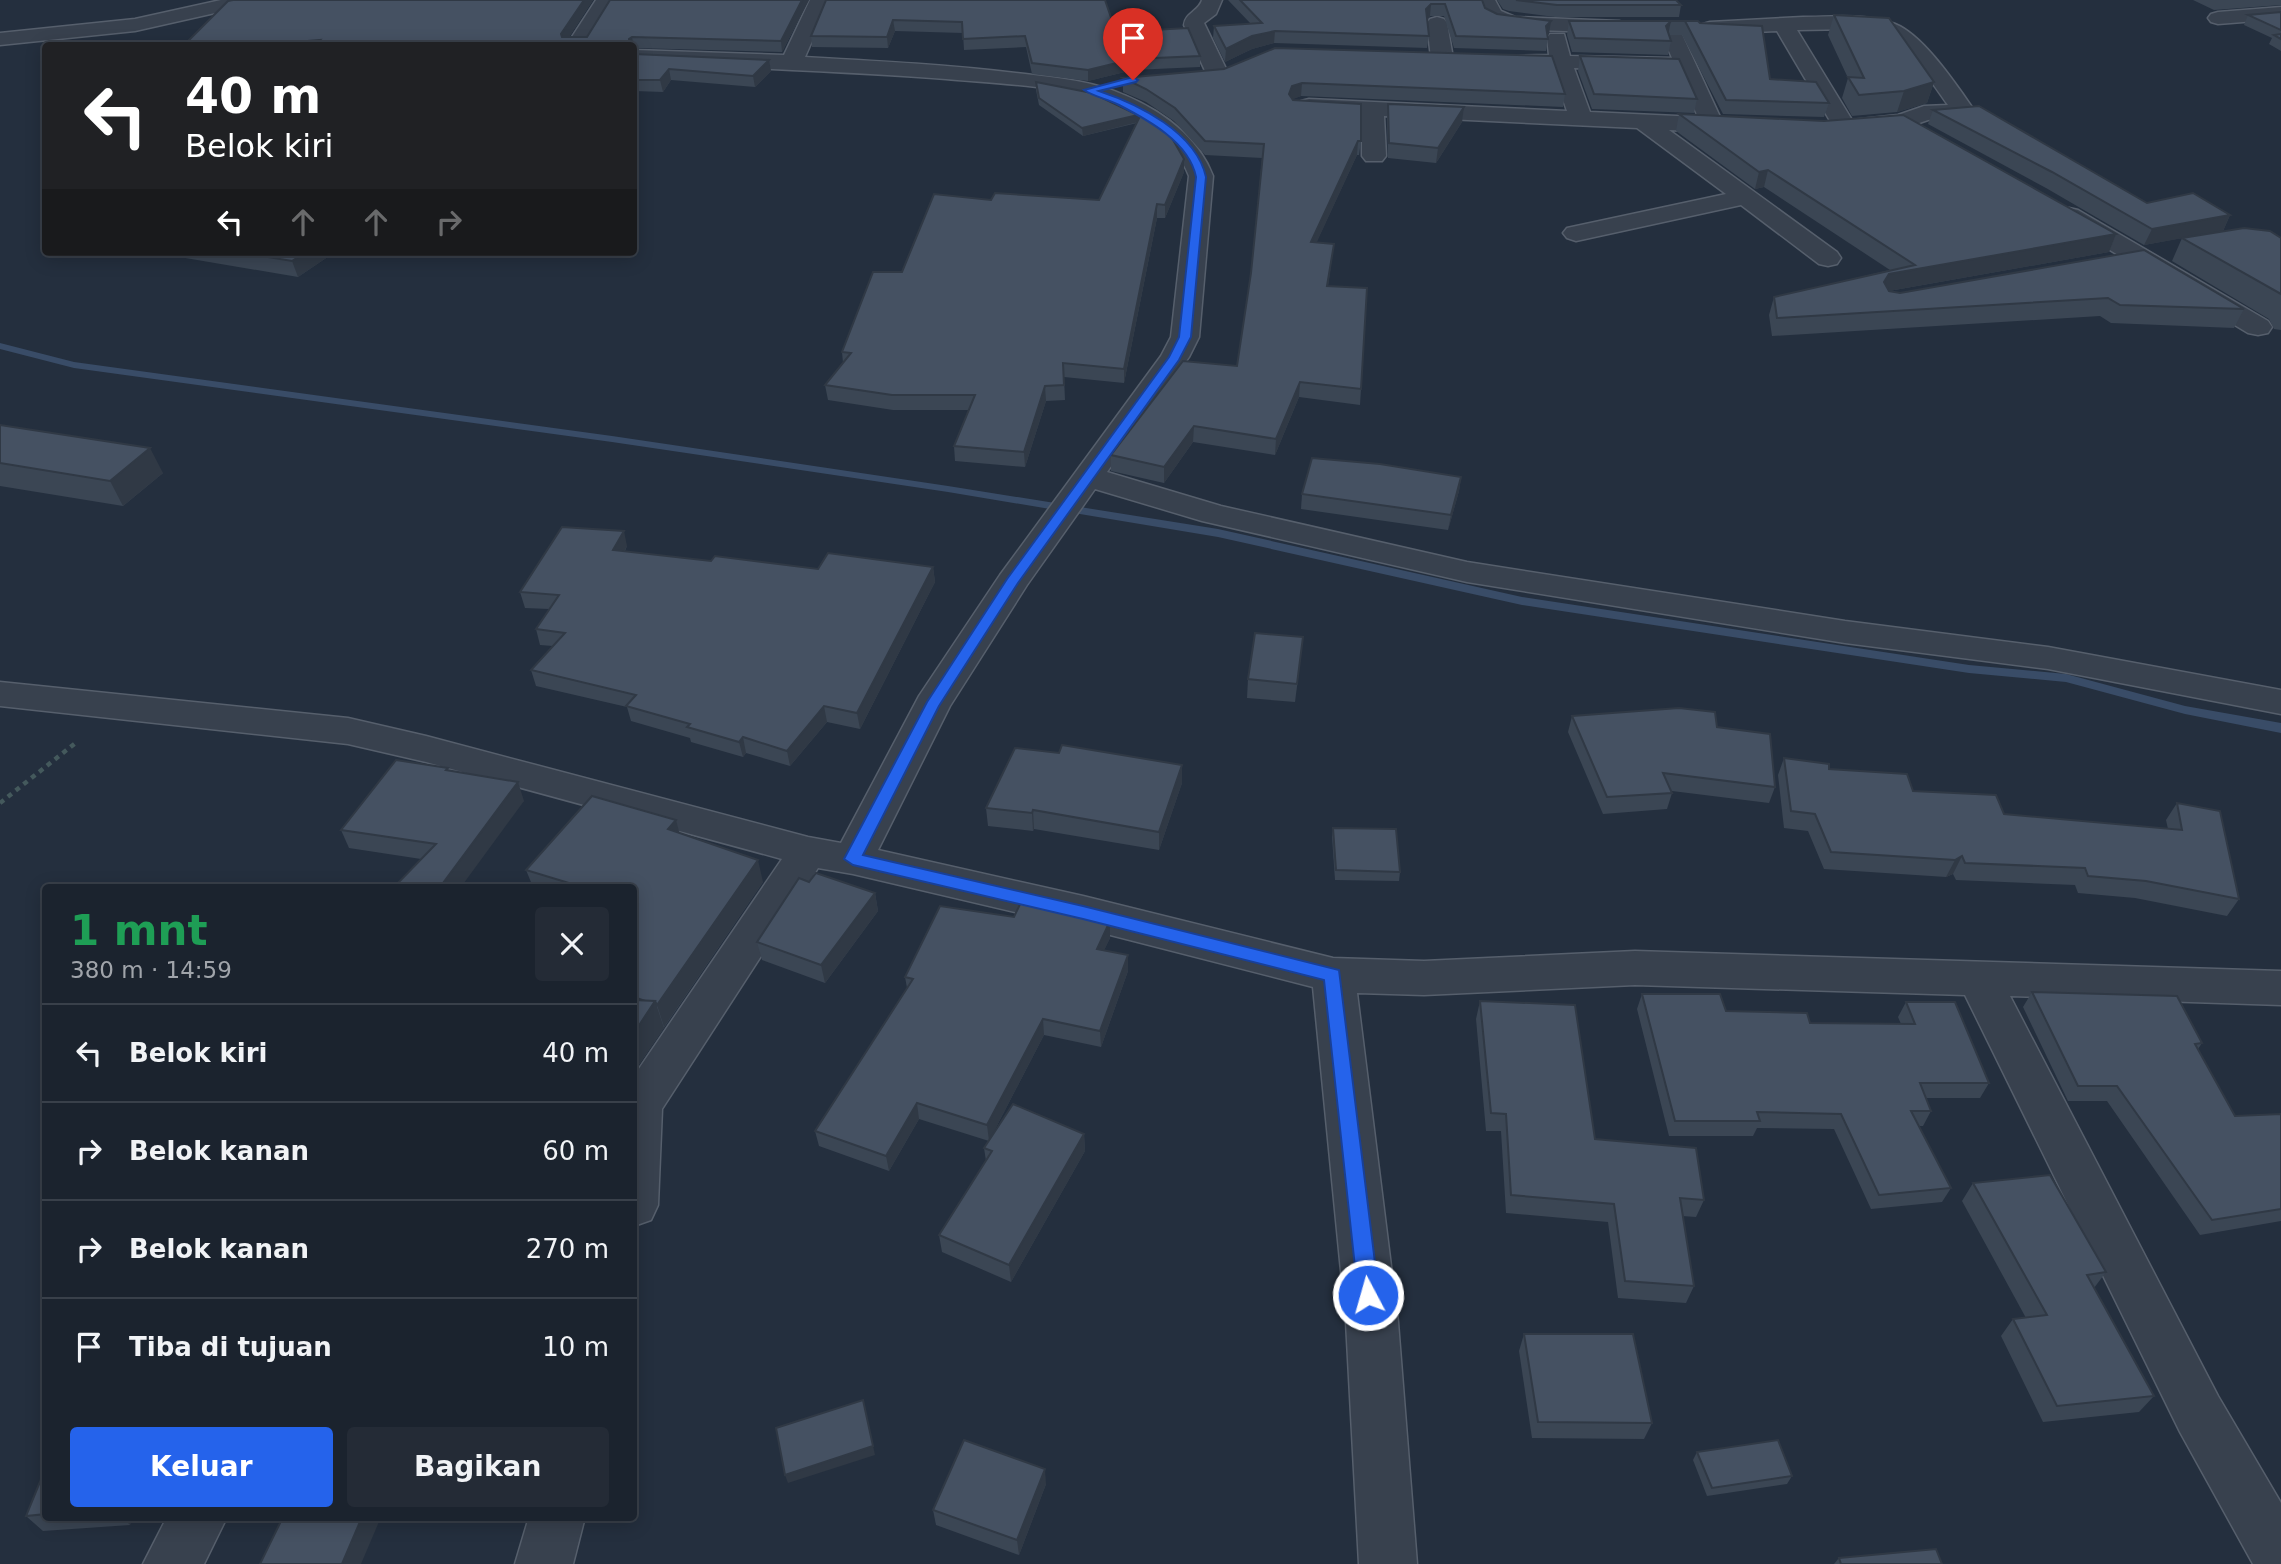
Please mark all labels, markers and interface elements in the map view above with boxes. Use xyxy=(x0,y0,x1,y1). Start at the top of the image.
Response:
pin xyxy=(1103,8,1163,80)
icon: arrive xyxy=(1114,19,1152,57)
text: 40 m xyxy=(185,68,321,125)
icon: left xyxy=(70,70,161,161)
text: Belok kiri xyxy=(185,127,333,165)
icon: left xyxy=(211,203,249,241)
icon: ahead xyxy=(284,203,322,241)
icon: ahead xyxy=(357,203,395,241)
icon: right xyxy=(430,203,468,241)
text: 1 mnt xyxy=(70,906,208,955)
button: close xyxy=(535,907,609,981)
text: 380 m · 14:59 xyxy=(70,957,232,983)
icon: left xyxy=(70,1034,108,1072)
text: Belok kiri xyxy=(129,1038,268,1068)
text: 40 m xyxy=(542,1038,609,1068)
icon: right xyxy=(70,1132,108,1170)
text: Belok kanan xyxy=(129,1136,309,1166)
text: 60 m xyxy=(542,1136,609,1166)
icon: right xyxy=(70,1230,108,1268)
text: Belok kanan xyxy=(129,1234,309,1264)
text: 270 m xyxy=(526,1234,609,1264)
position arrow xyxy=(1331,1258,1405,1332)
icon: arrive xyxy=(70,1328,108,1366)
text: Tiba di tujuan xyxy=(129,1332,332,1362)
text: 10 m xyxy=(542,1332,609,1362)
button: Keluar xyxy=(70,1427,333,1507)
button: Bagikan xyxy=(347,1427,609,1507)

